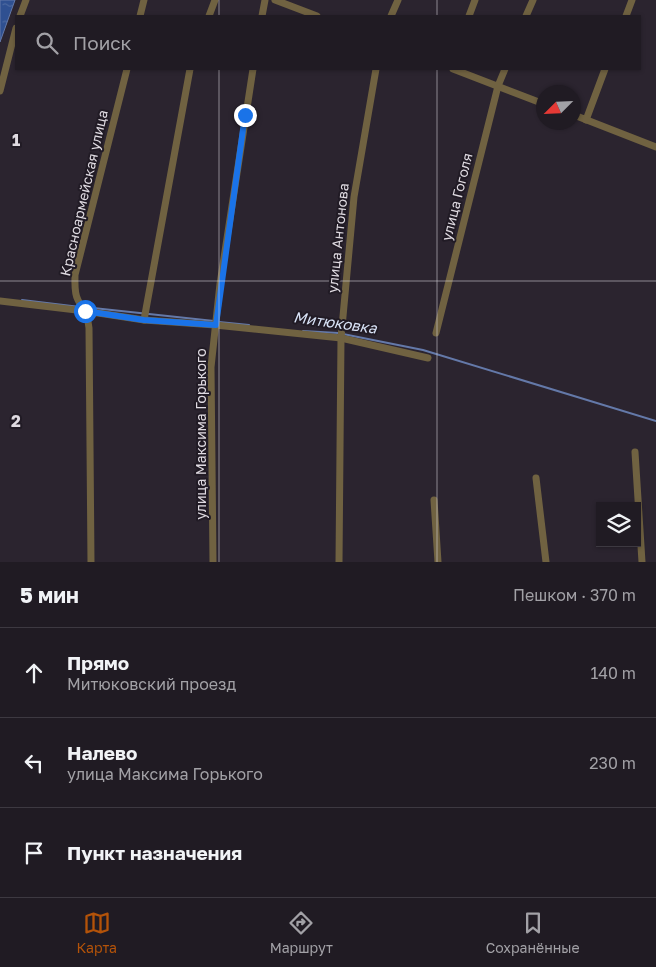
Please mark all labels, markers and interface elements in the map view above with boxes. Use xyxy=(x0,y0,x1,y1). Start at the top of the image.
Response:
search box xyxy=(15,15,641,70)
icon: search xyxy=(33,29,61,57)
text: Поиск xyxy=(73,31,132,54)
north arrow xyxy=(536,85,581,130)
route end xyxy=(234,104,257,127)
street label: Красноармейская улица xyxy=(56,108,111,278)
text: 1 xyxy=(12,130,20,150)
street label: улица Гоголя xyxy=(437,151,476,243)
street label: улица Антонова xyxy=(323,182,352,294)
route start xyxy=(74,300,97,323)
water label: Митюковка xyxy=(292,307,378,337)
street label: улица Максима Горького xyxy=(192,348,209,520)
text: 2 xyxy=(11,411,21,431)
map controls xyxy=(596,502,641,547)
button: layers xyxy=(596,502,641,547)
text: 5 мин xyxy=(20,582,79,608)
text: Пешком · 370 m xyxy=(513,585,636,605)
text: Прямо xyxy=(67,651,129,674)
icon: ahead xyxy=(20,659,48,687)
text: 140 m xyxy=(590,663,636,683)
text: Митюковский проезд xyxy=(67,674,236,694)
text: Налево xyxy=(67,741,137,764)
icon: left xyxy=(20,749,48,777)
text: 230 m xyxy=(589,753,636,773)
text: улица Максима Горького xyxy=(67,764,263,784)
icon: arrive xyxy=(20,839,48,867)
text: Пункт назначения xyxy=(67,841,242,864)
tab: Карта xyxy=(76,909,117,956)
tab: Маршрут xyxy=(270,909,333,956)
tab: Сохранённые xyxy=(486,909,580,956)

